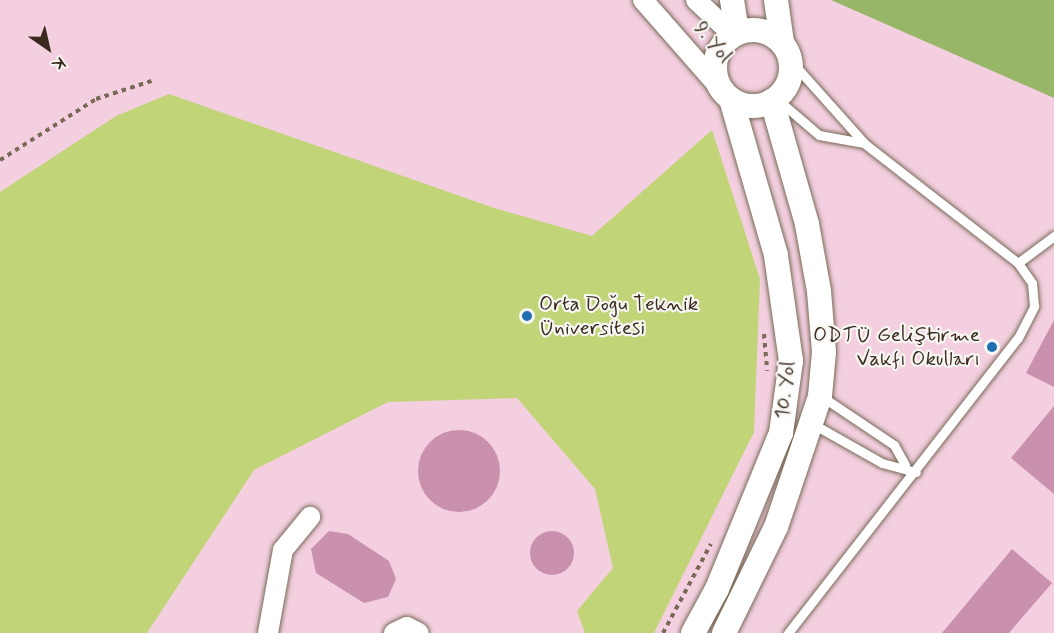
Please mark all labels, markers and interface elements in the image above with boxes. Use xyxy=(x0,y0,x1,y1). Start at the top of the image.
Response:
street label: 9. Yol xyxy=(688,16,738,68)
north arrow xyxy=(18,18,78,78)
text: K xyxy=(48,51,69,75)
place label: Orta Doğu Teknik Üniversitesi xyxy=(539,291,696,341)
marker: Orta Doğu Teknik Üniversitesi xyxy=(520,309,534,323)
place label: ODTÜ Geliştirme Vakfı Okulları xyxy=(813,322,980,372)
marker: ODTÜ Geliştirme Vakfı Okulları xyxy=(985,340,999,354)
street label: 10. Yol xyxy=(769,360,801,420)

